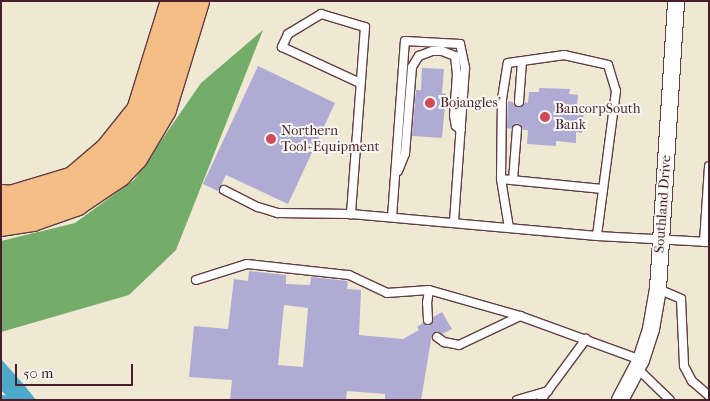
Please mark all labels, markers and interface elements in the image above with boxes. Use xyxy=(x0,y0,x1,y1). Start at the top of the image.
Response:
place label: Bojangles' xyxy=(440,95,501,111)
marker: Bojangles' xyxy=(424,97,436,109)
place label: BancorpSouth Bank xyxy=(555,101,641,134)
marker: BancorpSouth Bank xyxy=(539,111,551,123)
place label: Northern Tool+Equipment xyxy=(281,123,380,156)
marker: Northern Tool+Equipment xyxy=(265,133,277,145)
street label: Southland Drive xyxy=(651,154,675,254)
scale bar xyxy=(18,354,135,386)
text: 50 m xyxy=(23,364,53,382)

